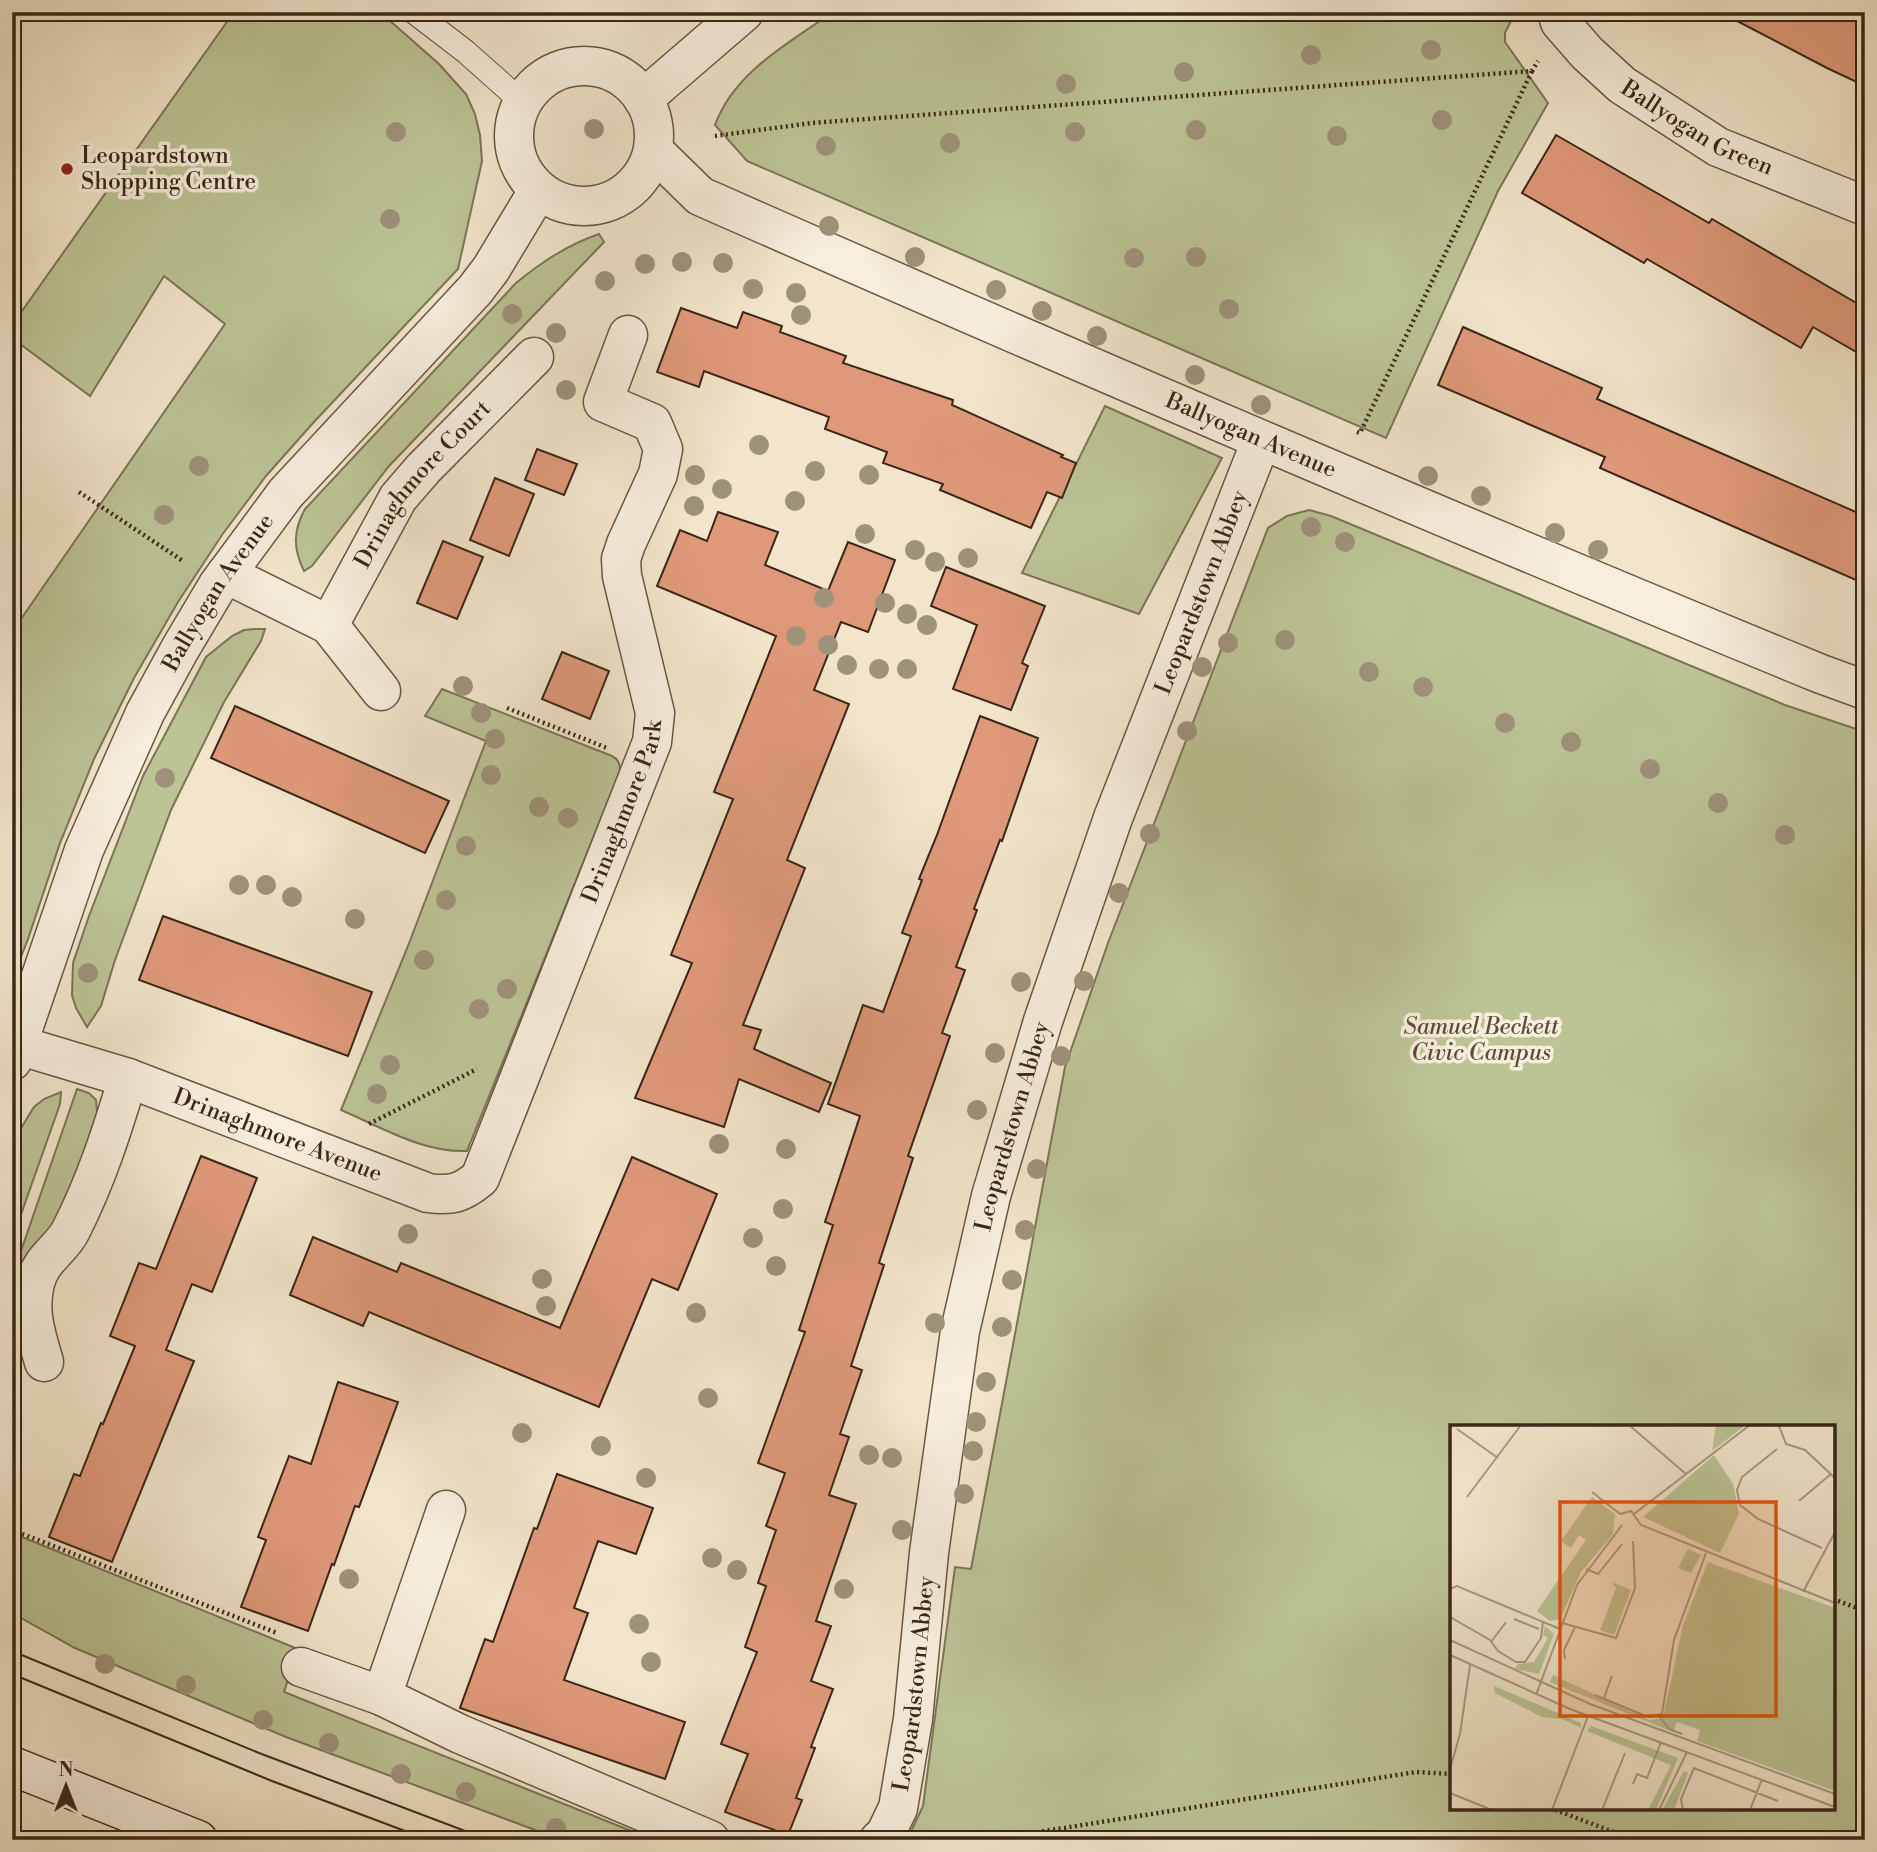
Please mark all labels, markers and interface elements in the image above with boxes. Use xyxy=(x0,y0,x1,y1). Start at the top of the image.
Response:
street label: Ballyogan Green xyxy=(1615,74,1777,182)
place label: Leopardstown Shopping Centre xyxy=(81,142,256,196)
marker: Leopardstown Shopping Centre xyxy=(59,161,75,177)
street label: Ballyogan Avenue xyxy=(1160,386,1341,484)
street label: Drinaghmore Court xyxy=(349,395,497,573)
street label: Leopardstown Abbey xyxy=(1149,486,1254,699)
street label: Ballyogan Avenue xyxy=(156,508,280,677)
street label: Drinaghmore Park xyxy=(576,718,668,907)
park label: Samuel Beckett Civic Campus xyxy=(1403,1013,1559,1067)
street label: Leopardstown Abbey xyxy=(969,1018,1056,1234)
street label: Drinaghmore Avenue xyxy=(169,1083,386,1188)
inset map xyxy=(1450,1425,1835,1810)
street label: Leopardstown Abbey xyxy=(887,1574,941,1794)
north arrow xyxy=(32,1750,102,1820)
text: N xyxy=(58,1758,74,1782)

